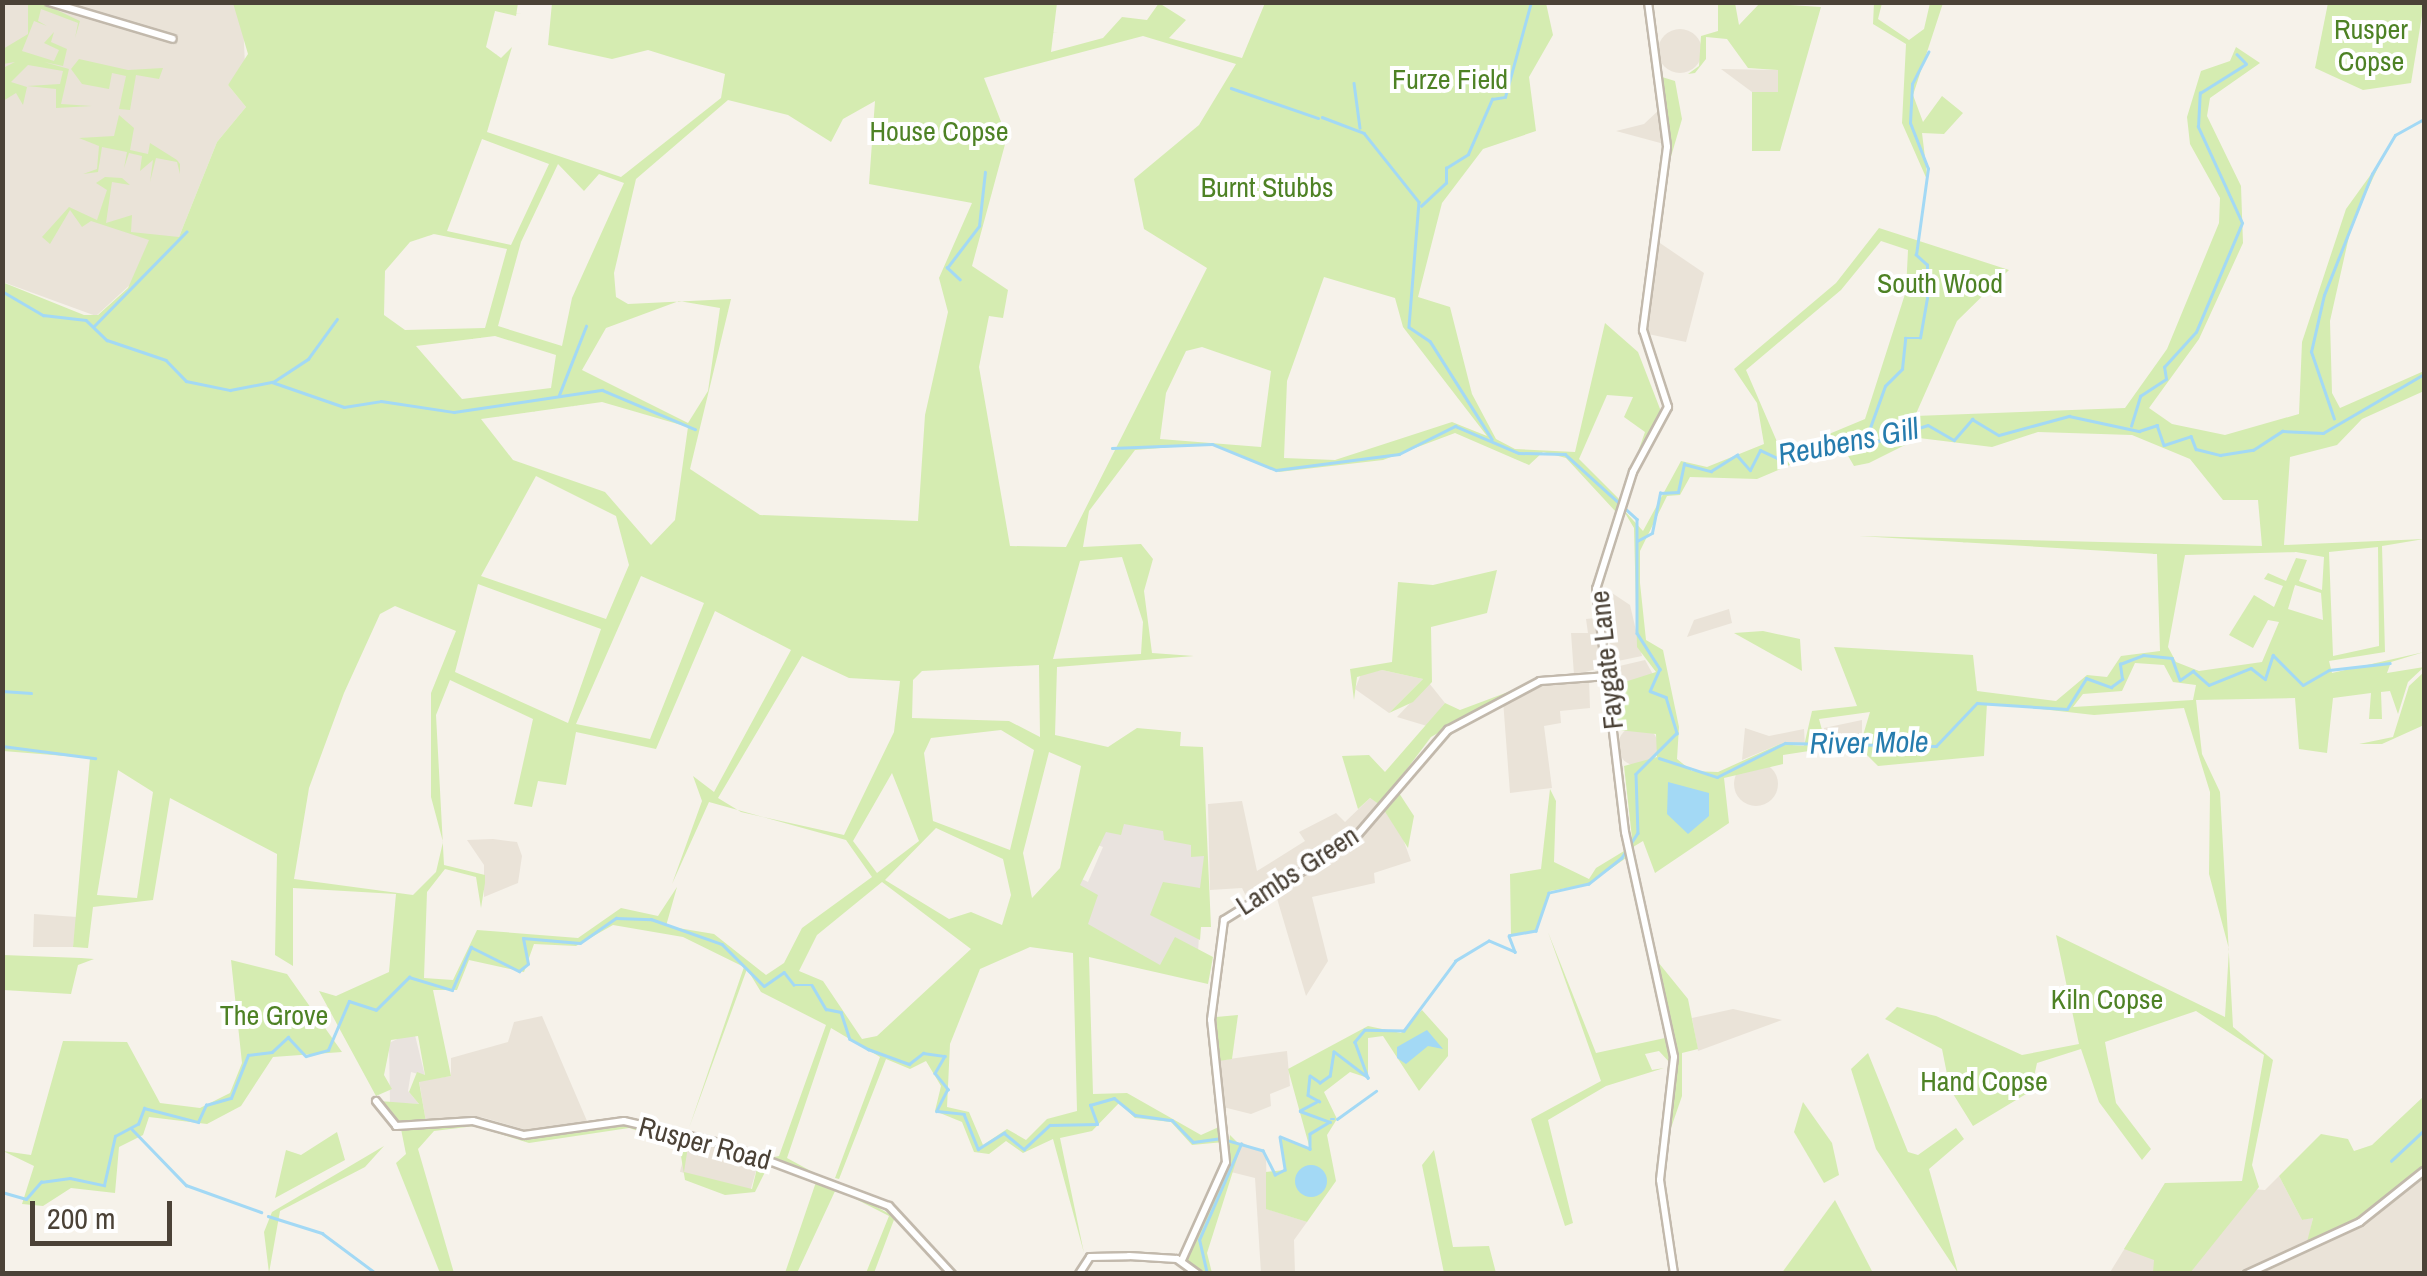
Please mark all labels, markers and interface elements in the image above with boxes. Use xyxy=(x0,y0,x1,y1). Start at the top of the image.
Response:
park label: Rusper Copse xyxy=(2334,12,2408,78)
park label: Furze Field xyxy=(1392,62,1508,96)
park label: House Copse xyxy=(869,114,1009,148)
park label: Burnt Stubbs xyxy=(1201,170,1333,204)
park label: South Wood xyxy=(1877,266,2003,300)
water label: Reubens Gill xyxy=(1775,410,1921,472)
street label: Faygate Lane xyxy=(1582,589,1630,731)
water label: River Mole xyxy=(1809,723,1929,761)
street label: Lambs Green xyxy=(1230,818,1364,922)
park label: Kiln Copse xyxy=(2051,982,2163,1016)
park label: The Grove xyxy=(220,998,328,1032)
park label: Hand Copse xyxy=(1920,1064,2048,1098)
street label: Rusper Road xyxy=(635,1109,775,1177)
scale bar xyxy=(35,1181,178,1243)
text: 200 m xyxy=(47,1198,115,1238)

